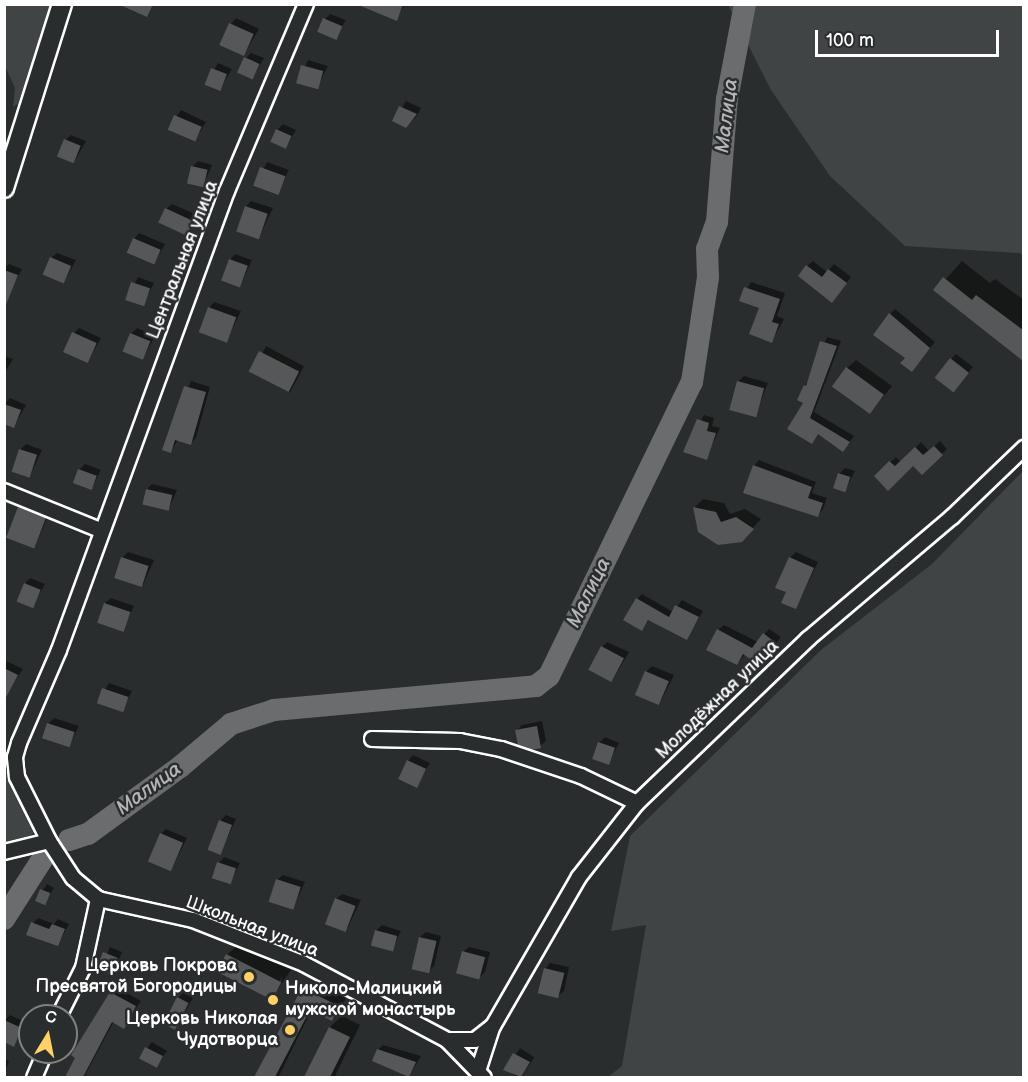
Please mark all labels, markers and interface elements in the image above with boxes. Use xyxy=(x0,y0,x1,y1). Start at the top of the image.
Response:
scale bar xyxy=(818,18,1002,56)
text: 100 m xyxy=(826,30,874,51)
water label: Малица xyxy=(711,77,743,155)
street label: Центральная улица xyxy=(143,178,223,342)
water label: Малица xyxy=(562,554,616,632)
street label: Молодёжная улица xyxy=(652,636,784,764)
water label: Малица xyxy=(112,757,186,821)
street label: Школьная улица xyxy=(183,892,321,962)
place label: Церковь Покрова Пресвятой Богородицы xyxy=(35,956,237,998)
marker: Церковь Покрова Пресвятой Богородицы xyxy=(242,970,256,984)
place label: Николо-Малицкий мужской монастырь xyxy=(285,979,455,1022)
marker: Николо-Малицкий мужской монастырь xyxy=(266,993,280,1007)
north arrow xyxy=(18,1004,78,1064)
text: С xyxy=(44,1007,58,1028)
place label: Церковь Николая Чудотворца xyxy=(126,1009,278,1052)
marker: Церковь Николая Чудотворца xyxy=(283,1023,297,1037)

